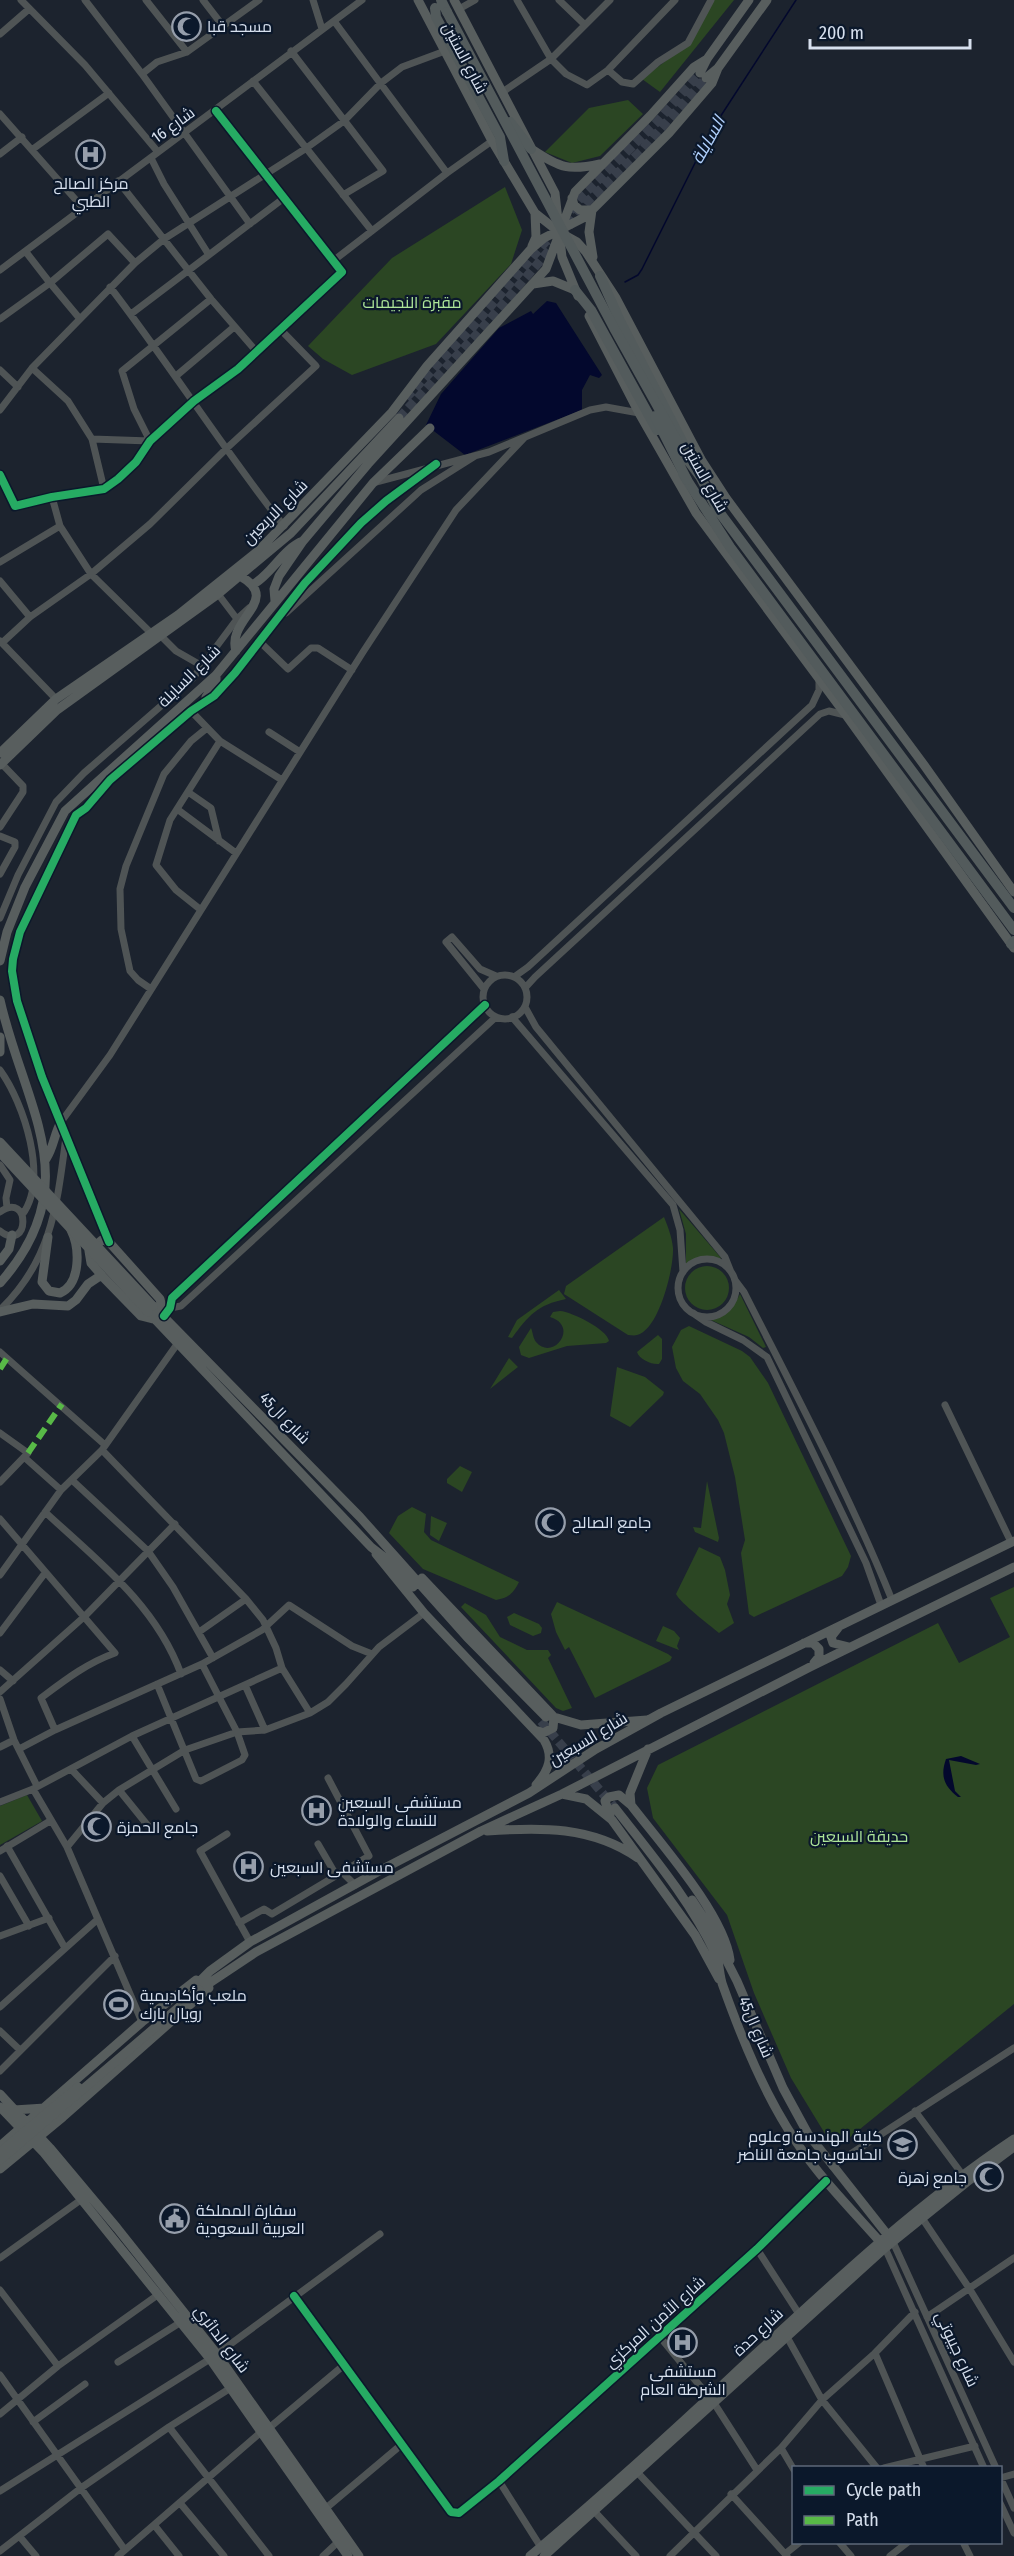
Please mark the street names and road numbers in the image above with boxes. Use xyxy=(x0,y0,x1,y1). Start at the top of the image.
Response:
street label: شارع الستين xyxy=(437,19,492,98)
street label: شارع 16 xyxy=(148,103,200,149)
street label: شارع الستين xyxy=(676,438,732,517)
street label: شارع الاربعين xyxy=(239,476,313,550)
street label: شارع السايلة xyxy=(154,641,226,713)
street label: شارع ال45 xyxy=(254,1388,314,1449)
street label: شارع السبعين xyxy=(545,1708,632,1772)
street label: شارع ال45 xyxy=(733,1994,777,2061)
street label: شارع الأمن المركزي xyxy=(601,2272,712,2375)
street label: شارع الدائري xyxy=(187,2301,254,2379)
street label: شارع حدة xyxy=(729,2304,788,2361)
street label: شارع جيبوتي xyxy=(928,2308,983,2391)

